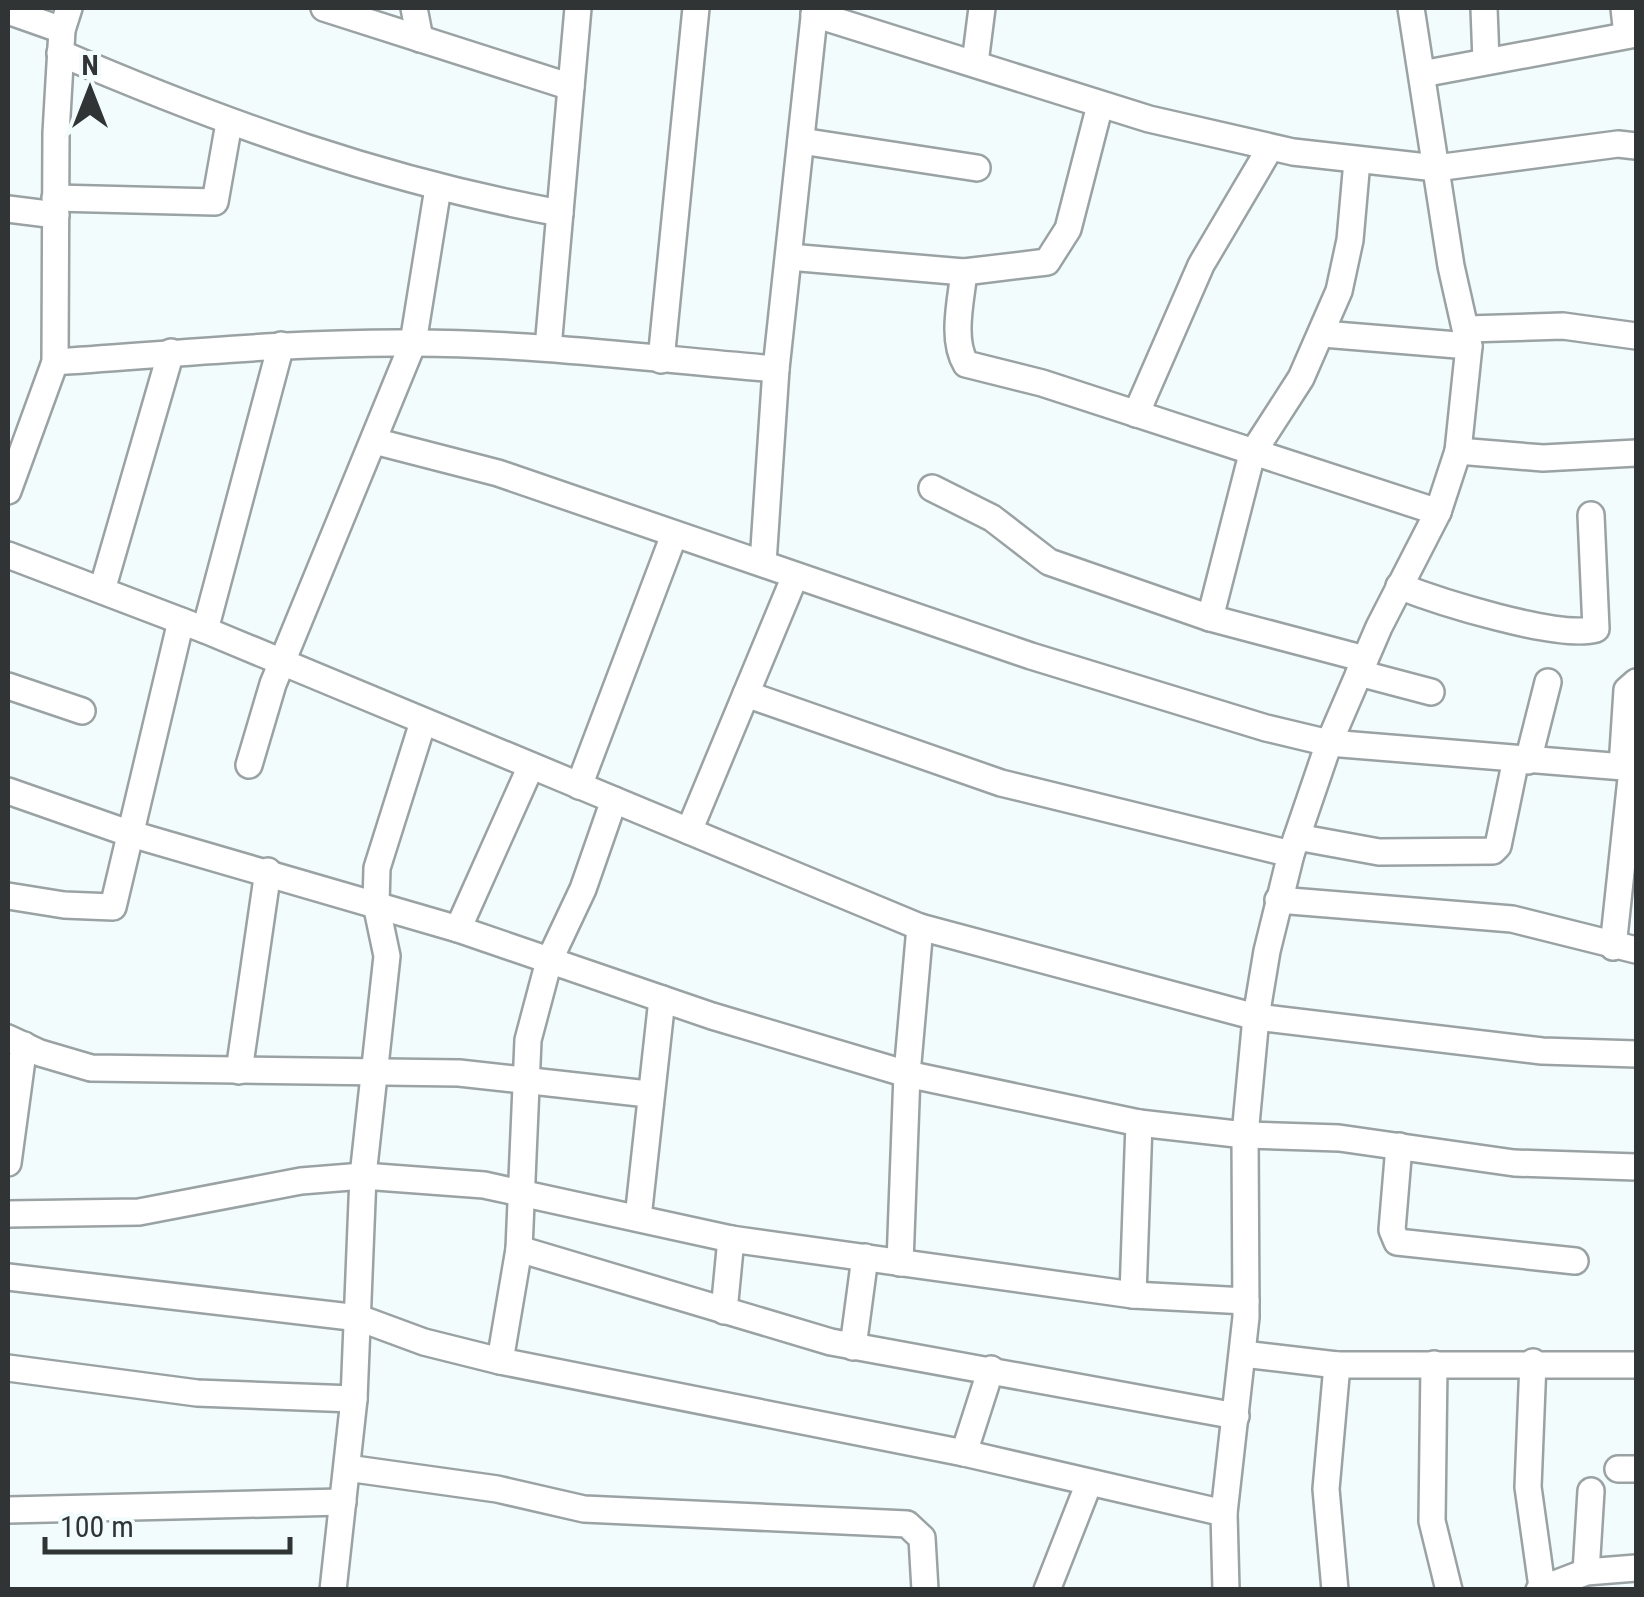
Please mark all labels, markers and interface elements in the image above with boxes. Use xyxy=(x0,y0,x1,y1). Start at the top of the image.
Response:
north arrow xyxy=(40,40,140,140)
text: N xyxy=(81,49,99,82)
scale bar xyxy=(45,1492,290,1554)
text: 100 m xyxy=(60,1509,134,1544)

